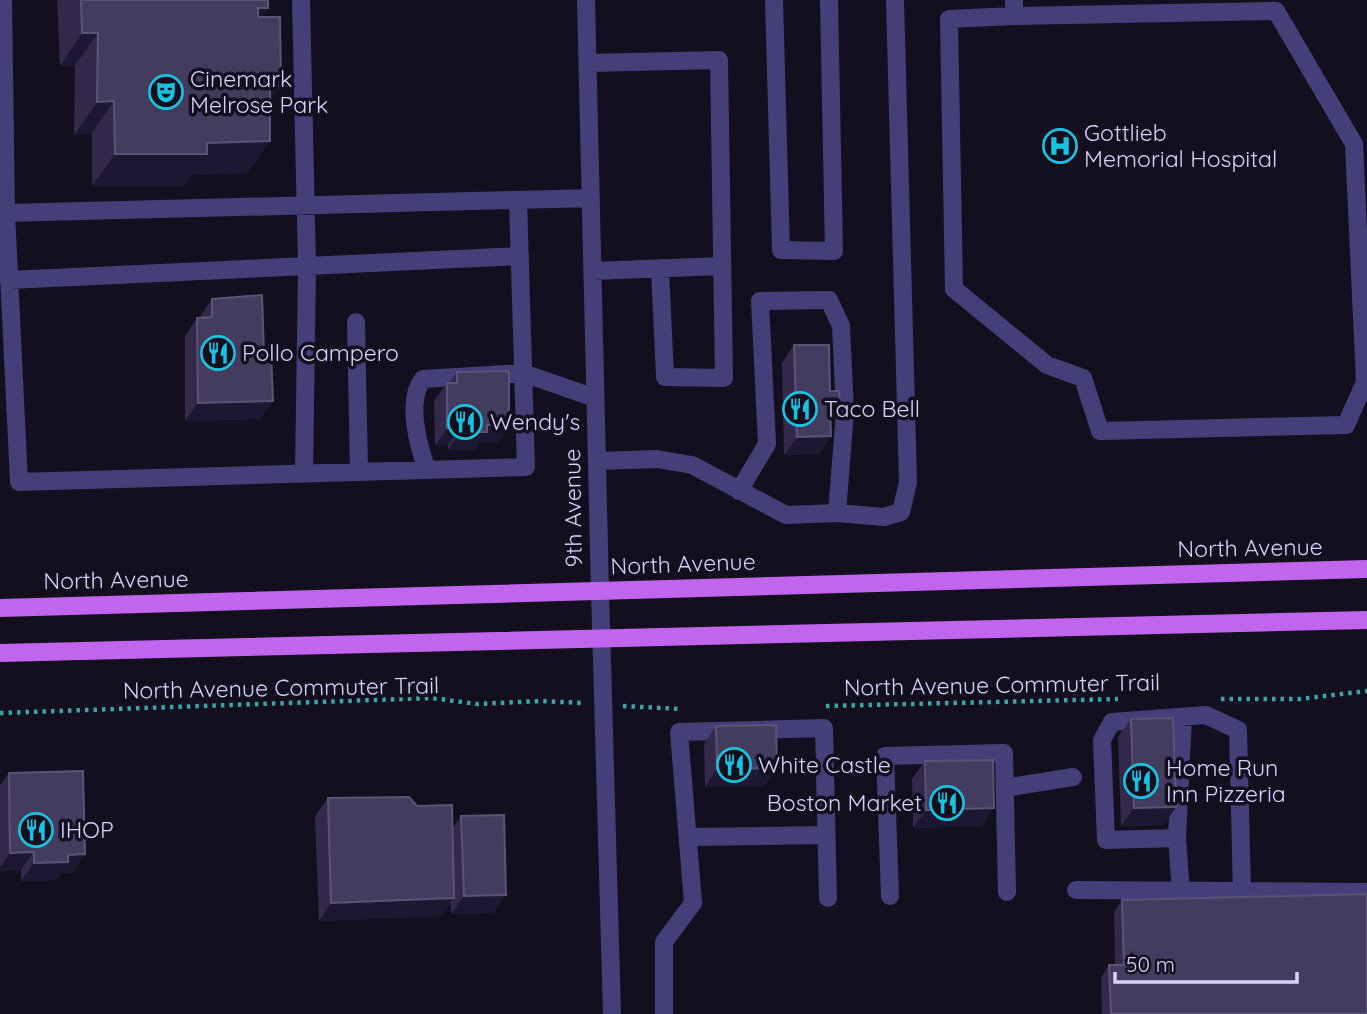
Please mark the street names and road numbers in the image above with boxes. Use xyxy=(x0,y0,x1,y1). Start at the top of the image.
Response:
street label: 9th Avenue xyxy=(557,448,588,568)
street label: North Avenue xyxy=(1177,532,1323,563)
street label: North Avenue xyxy=(610,546,756,581)
street label: North Avenue xyxy=(43,564,189,595)
street label: North Avenue Commuter Trail xyxy=(843,667,1161,702)
street label: North Avenue Commuter Trail xyxy=(122,670,440,705)

